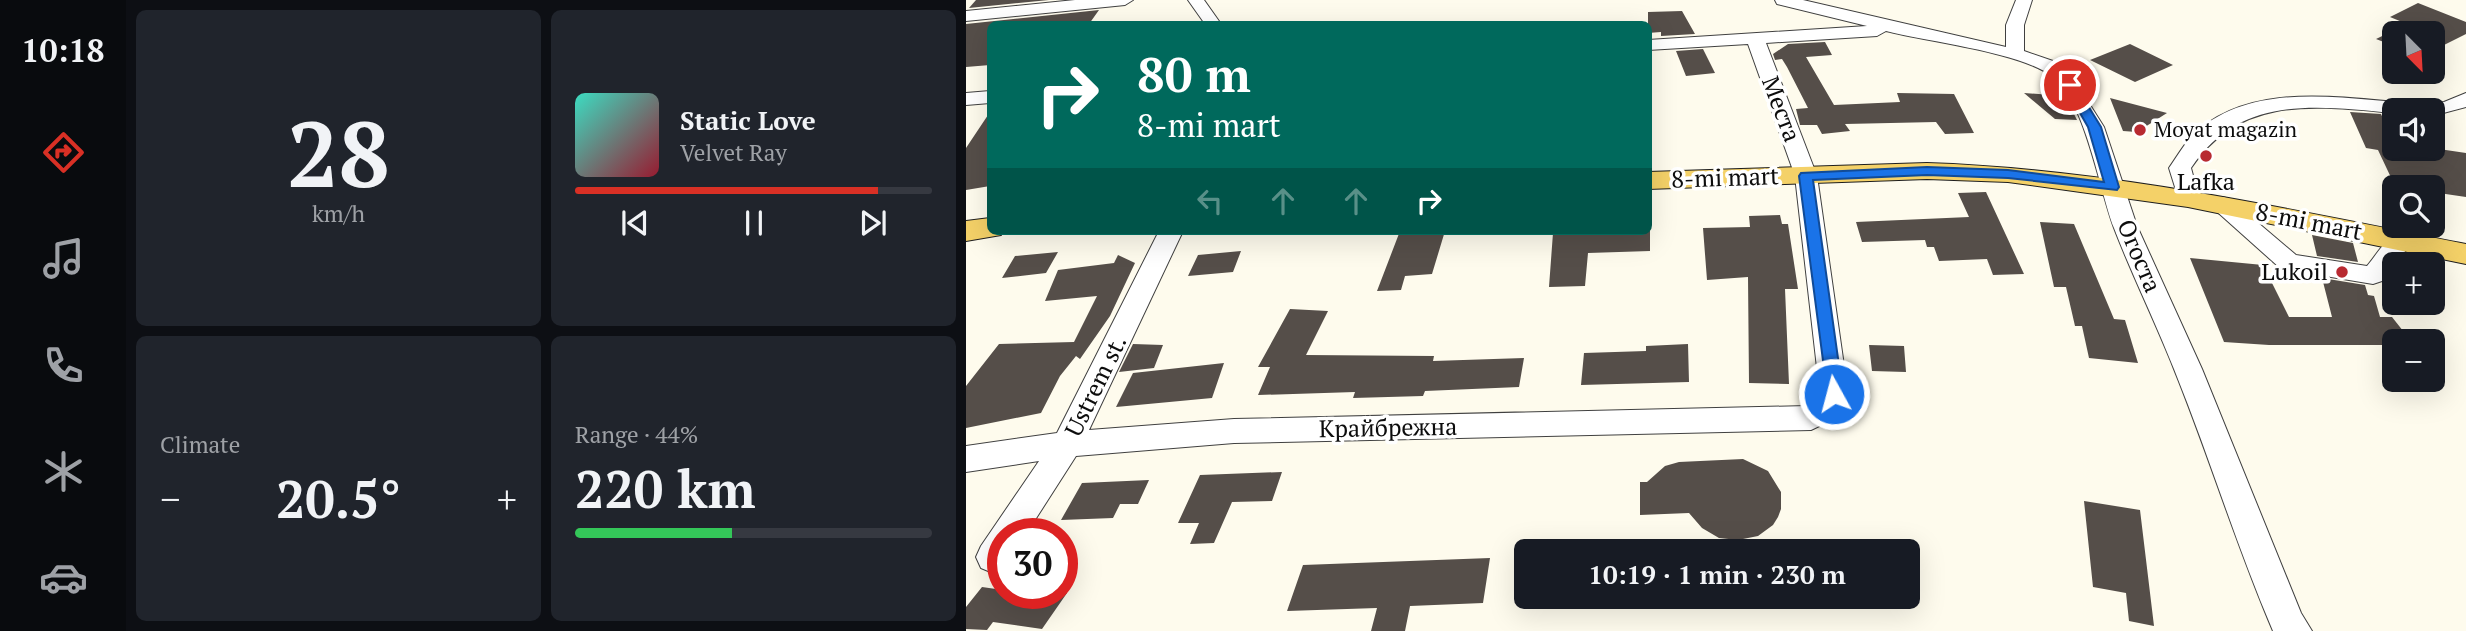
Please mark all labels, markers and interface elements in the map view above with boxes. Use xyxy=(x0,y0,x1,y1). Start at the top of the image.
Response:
north arrow xyxy=(2382,21,2445,84)
map controls xyxy=(2382,21,2445,392)
text: 10:18 xyxy=(21,29,105,71)
text: 80 m xyxy=(1137,41,1251,106)
icon: right xyxy=(1022,49,1113,140)
pin xyxy=(2040,55,2100,115)
icon: arrive xyxy=(2051,66,2089,104)
street label: Места xyxy=(1755,71,1809,146)
text: 28 xyxy=(287,92,390,213)
button: sound xyxy=(2382,98,2445,161)
text: Static Love xyxy=(680,103,816,137)
text: 8-mi mart xyxy=(1137,104,1281,146)
place label: Moyat magazin xyxy=(2154,115,2297,143)
marker: Moyat magazin xyxy=(2132,122,2148,138)
icon: directions xyxy=(39,128,88,177)
text: Velvet Ray xyxy=(680,137,787,168)
marker: Lafka xyxy=(2198,148,2214,164)
street label: 8-mi mart xyxy=(1671,159,1779,195)
place label: Lafka xyxy=(2177,165,2235,197)
button: search xyxy=(2382,175,2445,238)
icon: left xyxy=(1191,182,1229,220)
icon: ahead xyxy=(1264,182,1302,220)
icon: ahead xyxy=(1337,182,1375,220)
icon: right xyxy=(1410,182,1448,220)
street label: 8-mi mart xyxy=(2253,195,2365,247)
text: km/h xyxy=(312,198,365,229)
icon: previous xyxy=(616,204,654,242)
icon: pause xyxy=(735,204,773,242)
icon: next xyxy=(854,204,892,242)
street label: Огоста xyxy=(2110,214,2170,297)
icon: music xyxy=(39,234,88,283)
button: + xyxy=(2382,252,2445,315)
place label: Lukoil xyxy=(2261,255,2328,287)
marker: Lukoil xyxy=(2334,264,2350,280)
street label: Ustrem st. xyxy=(1057,329,1133,442)
button: − xyxy=(2382,329,2445,392)
icon: phone xyxy=(39,341,88,390)
position arrow xyxy=(1797,357,1871,431)
street label: Крайбрежна xyxy=(1319,410,1457,444)
text: Range · 44% xyxy=(575,419,698,450)
text: Climate xyxy=(160,429,240,460)
icon: climate xyxy=(39,447,88,496)
text: 220 km xyxy=(575,454,756,523)
text: 20.5° xyxy=(276,464,401,533)
text: − xyxy=(160,474,180,524)
text: + xyxy=(497,474,517,524)
speed limit sign: 30 xyxy=(987,518,1078,609)
icon: car xyxy=(39,553,88,602)
text: 10:19 · 1 min · 230 m xyxy=(1588,557,1846,591)

